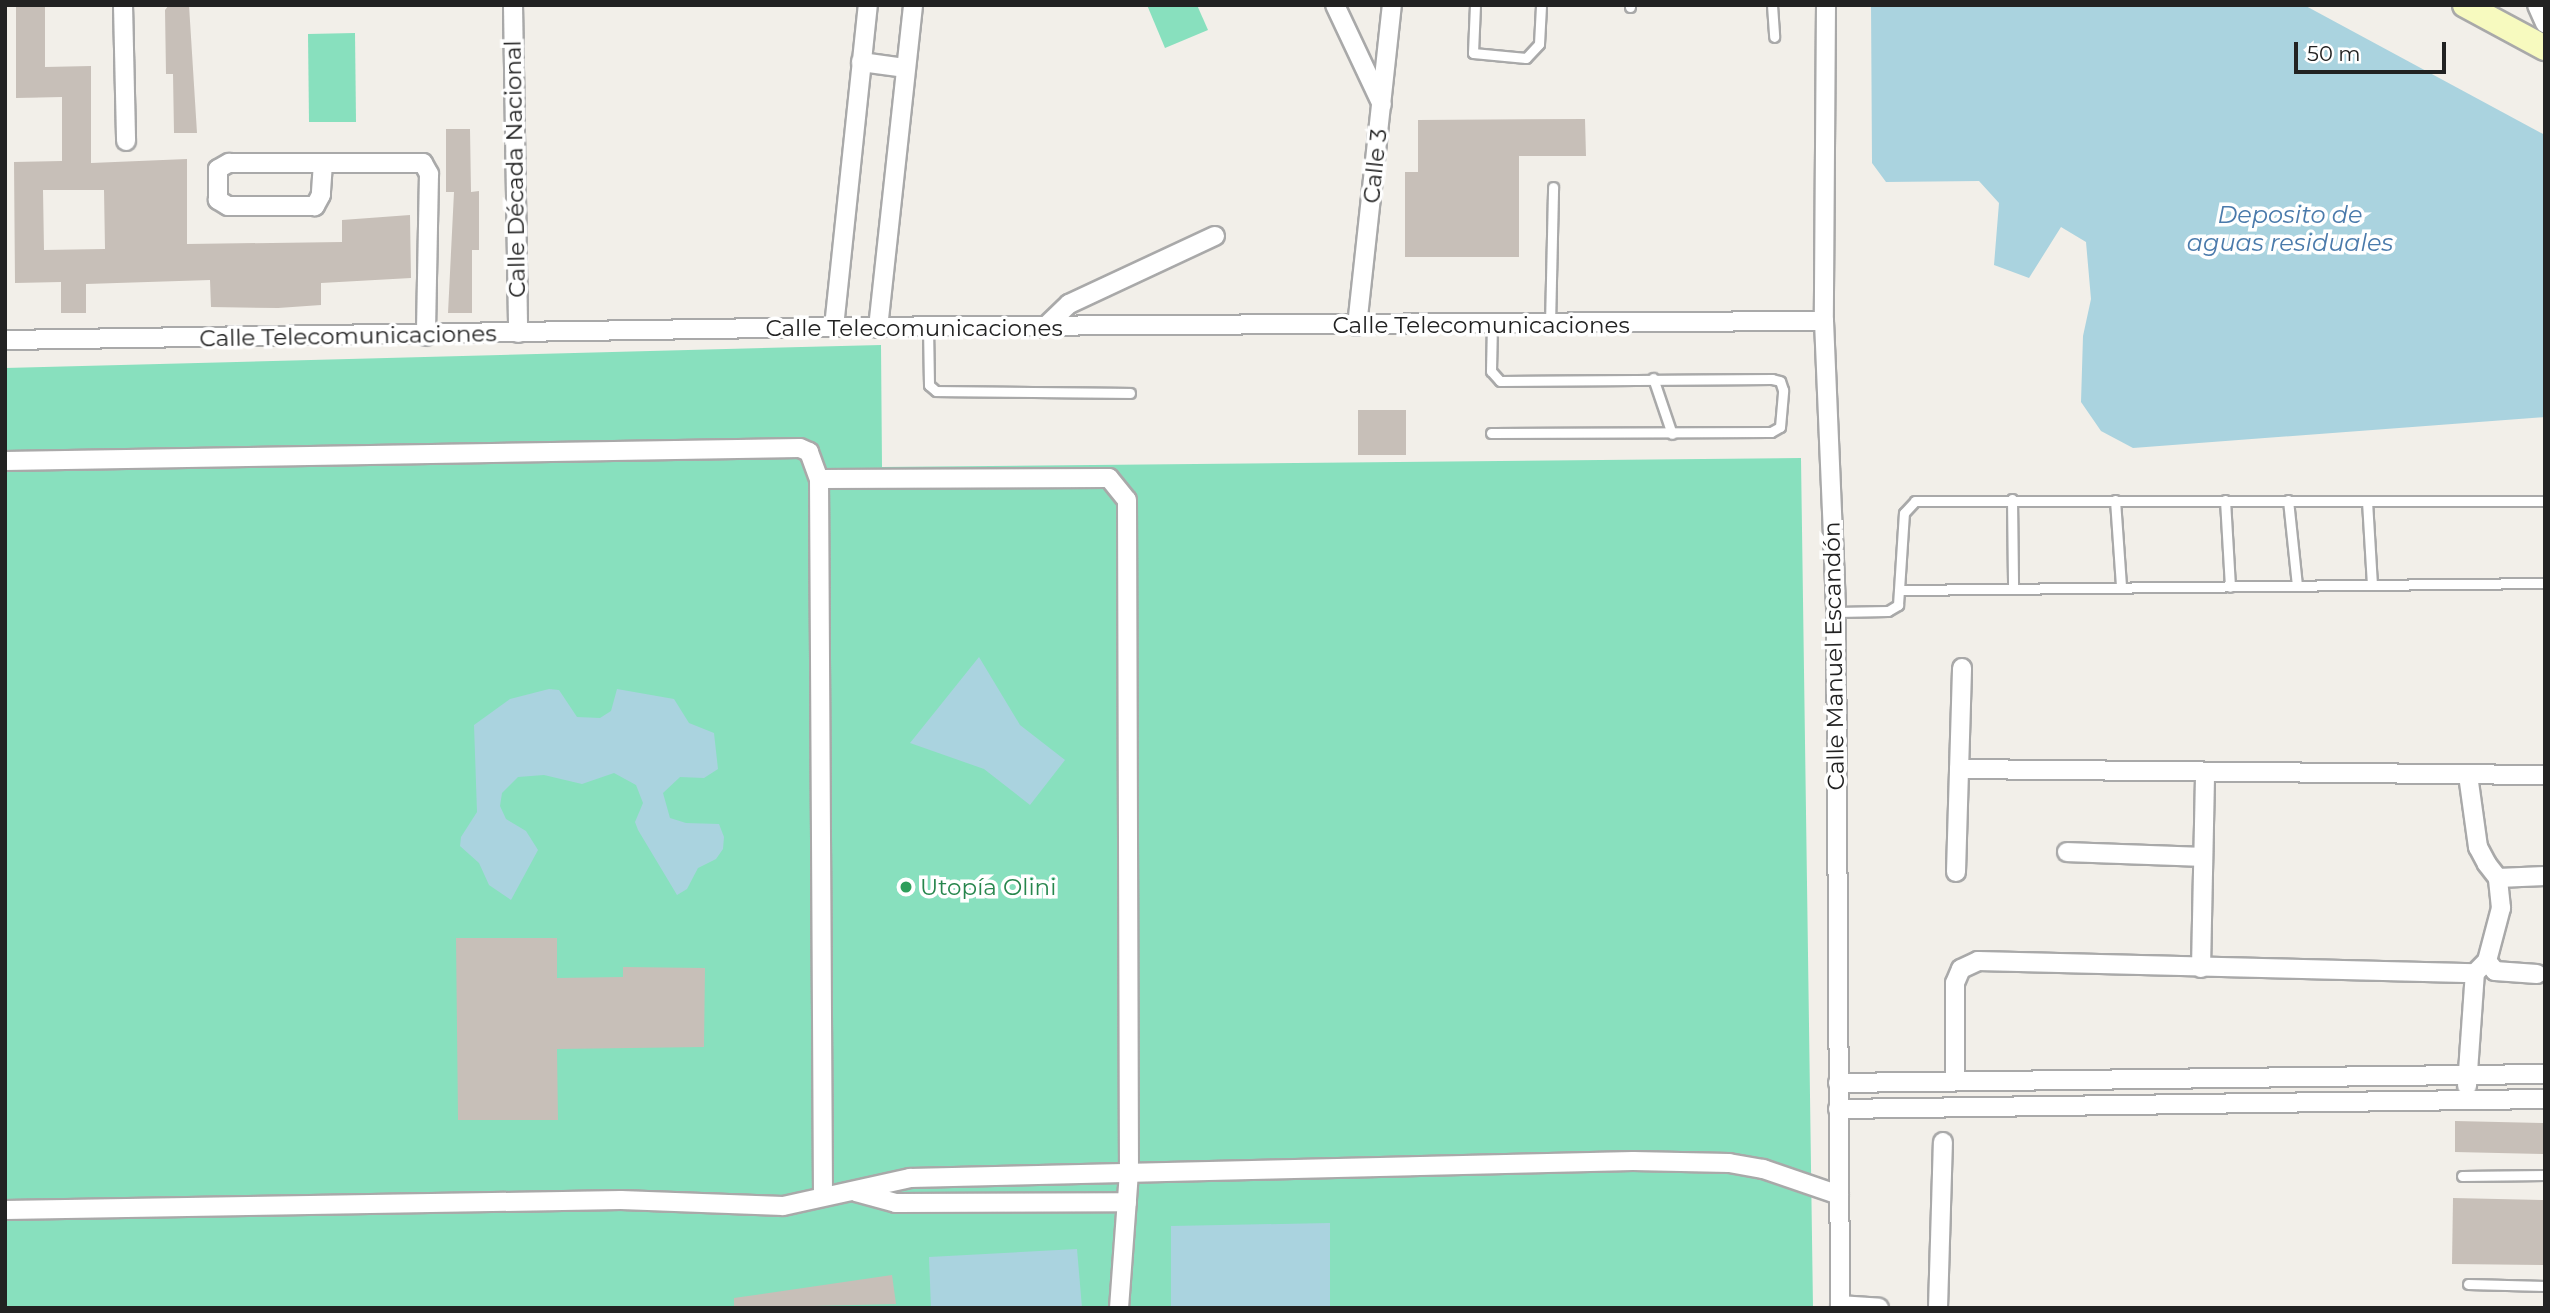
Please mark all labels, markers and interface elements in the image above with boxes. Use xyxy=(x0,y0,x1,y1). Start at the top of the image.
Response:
scale bar xyxy=(2298,28,2450,72)
street label: Calle Década Nacional xyxy=(499,40,531,298)
text: 50 m xyxy=(2307,41,2361,66)
street label: Calle 3 xyxy=(1357,127,1393,205)
water label: Deposito de aguas residuales xyxy=(2187,201,2393,257)
street label: Calle Telecomunicaciones xyxy=(1332,311,1630,339)
street label: Calle Telecomunicaciones xyxy=(765,314,1063,342)
street label: Calle Telecomunicaciones xyxy=(199,320,497,352)
street label: Calle Manuel Escandón xyxy=(1818,521,1850,791)
place label: Utopía Olini xyxy=(920,873,1056,901)
marker: Utopía Olini xyxy=(898,879,914,895)

